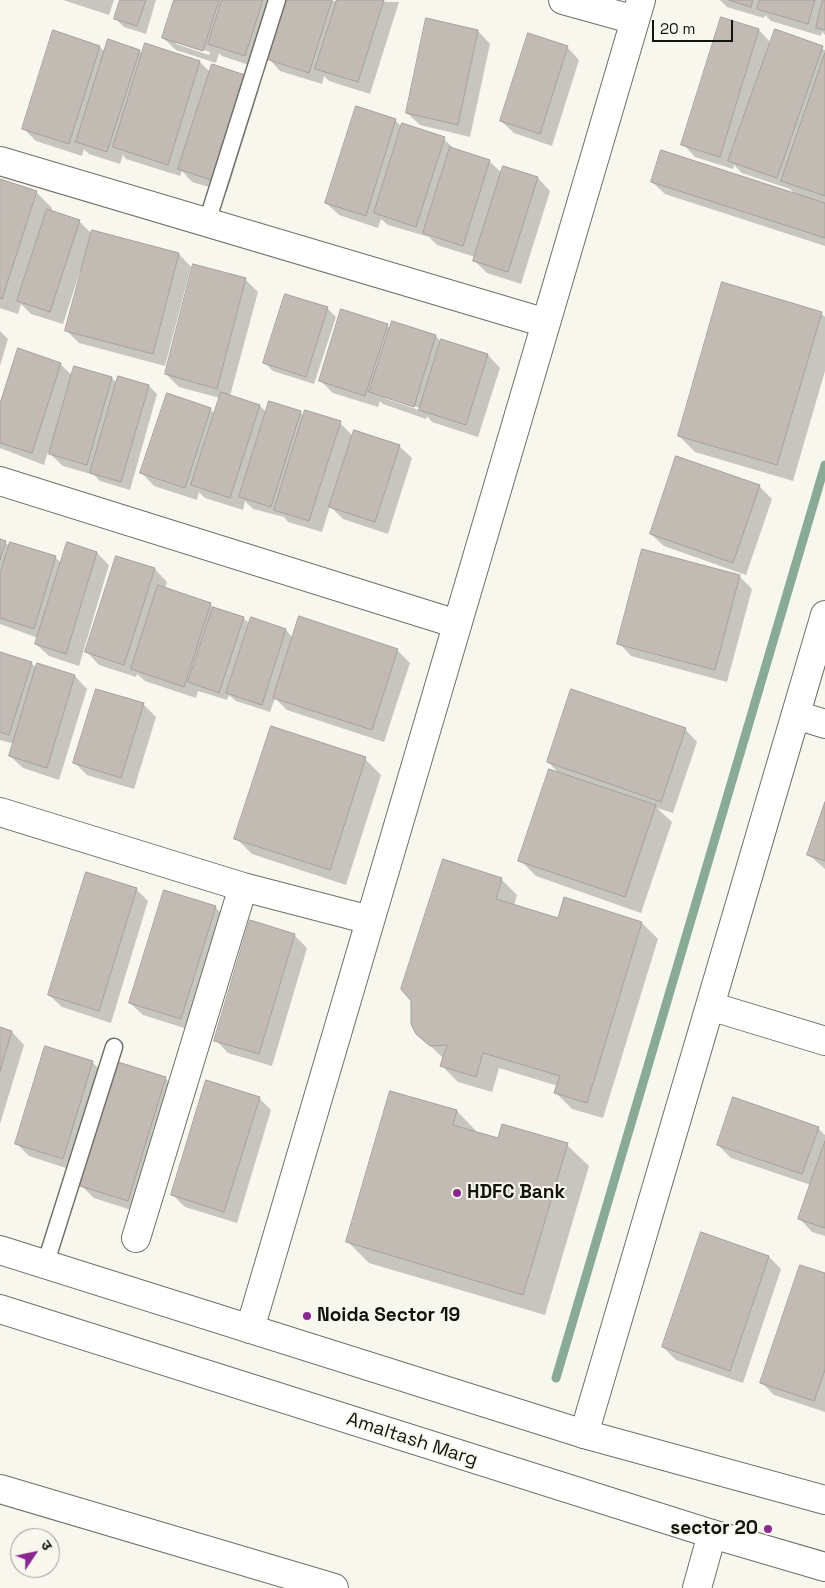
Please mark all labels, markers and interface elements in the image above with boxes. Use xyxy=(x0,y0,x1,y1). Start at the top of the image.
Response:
scale bar xyxy=(655,10,736,42)
text: 20 m xyxy=(660,19,695,38)
place label: HDFC Bank xyxy=(467,1182,565,1204)
marker: HDFC Bank xyxy=(451,1187,463,1199)
place label: Noida Sector 19 xyxy=(317,1305,460,1327)
marker: Noida Sector 19 xyxy=(301,1310,313,1322)
street label: Amaltash Marg xyxy=(344,1408,480,1472)
place label: sector 20 xyxy=(670,1518,758,1540)
marker: sector 20 xyxy=(762,1523,774,1535)
north arrow xyxy=(10,1528,60,1578)
text: उ xyxy=(37,1537,56,1554)

